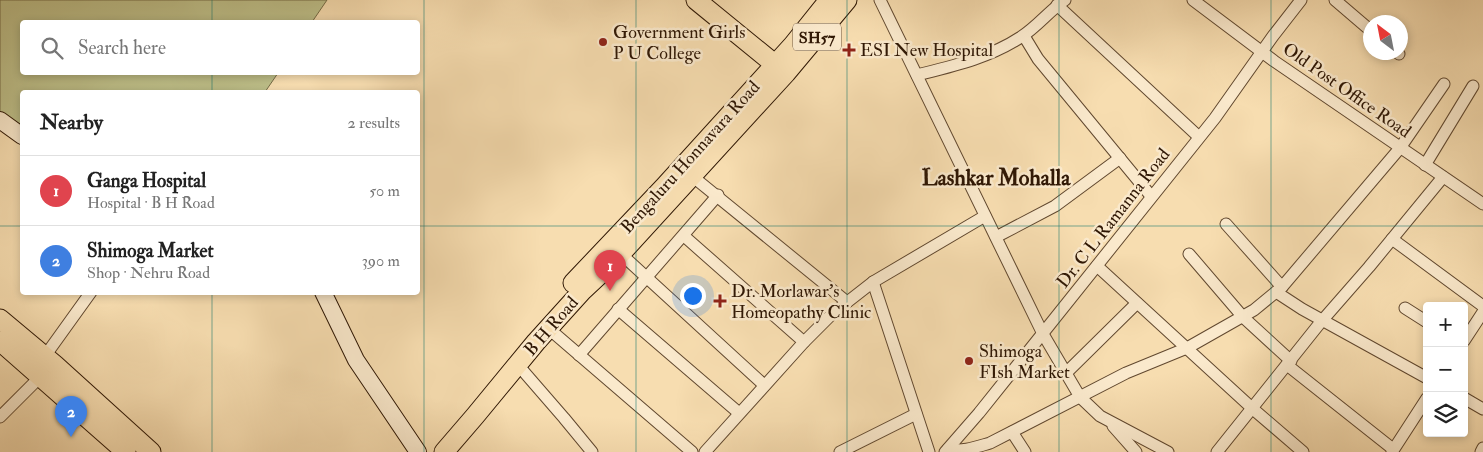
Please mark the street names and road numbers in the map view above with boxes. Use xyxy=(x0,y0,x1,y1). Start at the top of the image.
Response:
road number: SH57 xyxy=(793,24,841,51)
street label: Old Post Office Road xyxy=(1278,38,1416,143)
street label: Bengaluru Honnavara Road xyxy=(616,76,765,239)
street label: Dr. C L Ramanna Road xyxy=(1052,144,1175,293)
street label: B H Road xyxy=(519,292,584,361)

